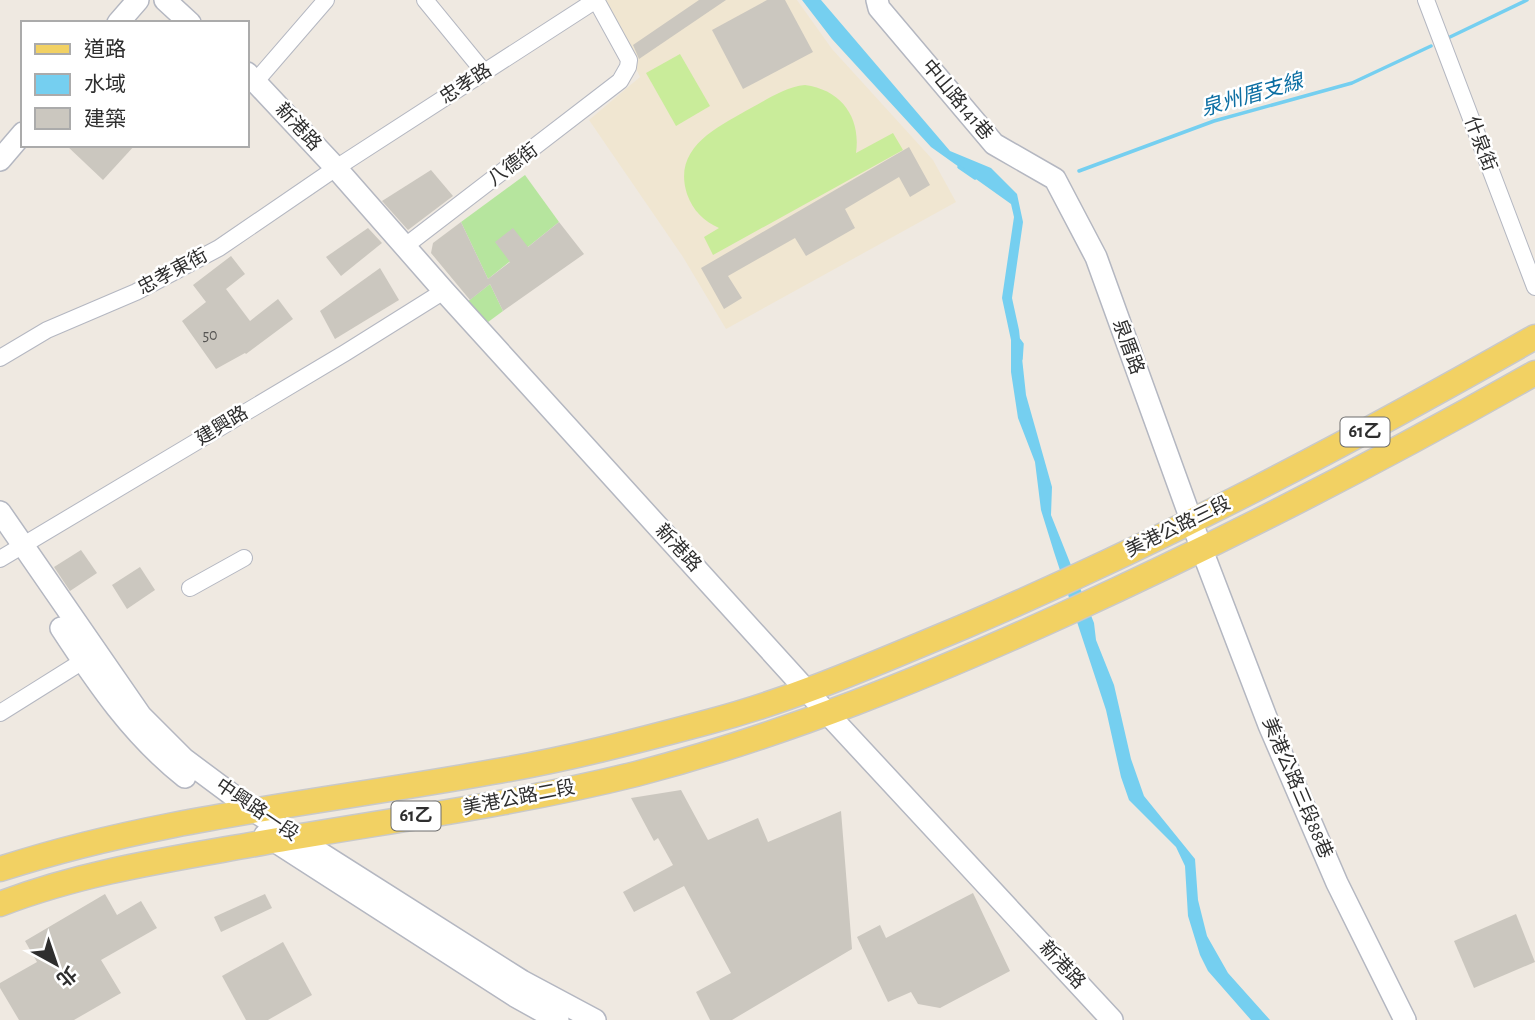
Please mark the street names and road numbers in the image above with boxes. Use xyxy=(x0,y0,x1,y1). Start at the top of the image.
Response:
street label: 中山路141巷 xyxy=(918,55,997,144)
street label: 忠孝路 xyxy=(436,59,495,107)
street label: 新港路 xyxy=(272,98,326,154)
street label: 什泉街 xyxy=(1461,114,1500,174)
street label: 八德街 xyxy=(484,139,541,190)
street label: 忠孝東街 xyxy=(134,244,211,298)
street label: 泉厝路 xyxy=(1109,317,1148,377)
street label: 建興路 xyxy=(192,402,251,449)
road number: 61乙 xyxy=(1340,418,1390,446)
street label: 美港公路三段 xyxy=(1122,492,1233,561)
street label: 新港路 xyxy=(652,519,706,575)
street label: 美港公路三段88巷 xyxy=(1259,714,1337,861)
street label: 中興路一段 xyxy=(212,774,303,844)
street label: 美港公路二段 xyxy=(461,776,577,818)
road number: 61乙 xyxy=(392,802,440,830)
street label: 新港路 xyxy=(1036,936,1090,992)

